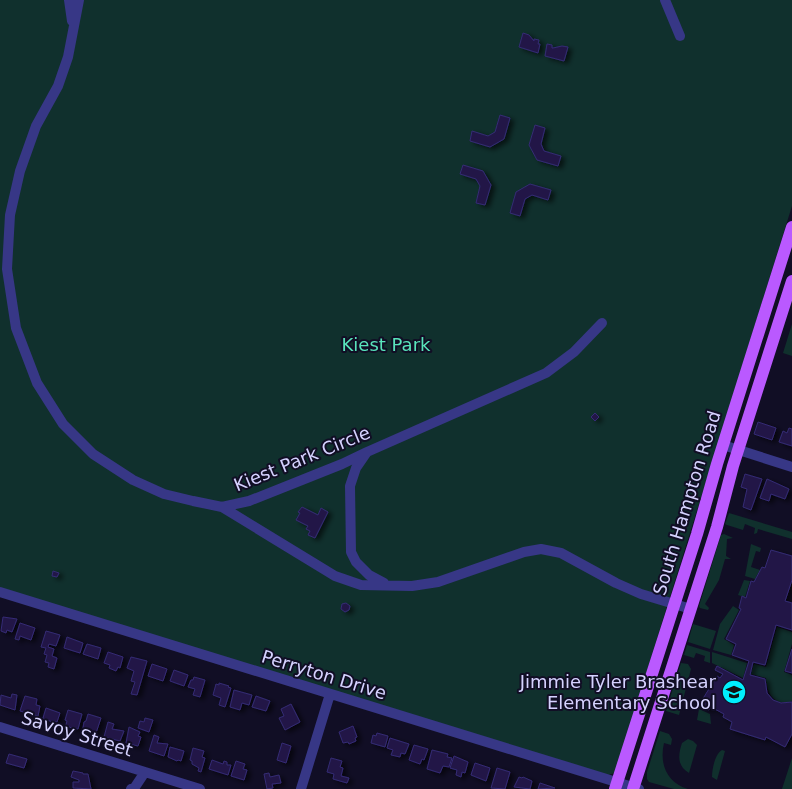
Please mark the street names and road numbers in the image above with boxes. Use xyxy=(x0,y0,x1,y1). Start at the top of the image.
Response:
street label: South Hampton Road xyxy=(648,408,725,598)
street label: Kiest Park Circle xyxy=(231,422,373,495)
street label: Perryton Drive xyxy=(259,646,389,704)
street label: Savoy Street xyxy=(19,707,135,760)

